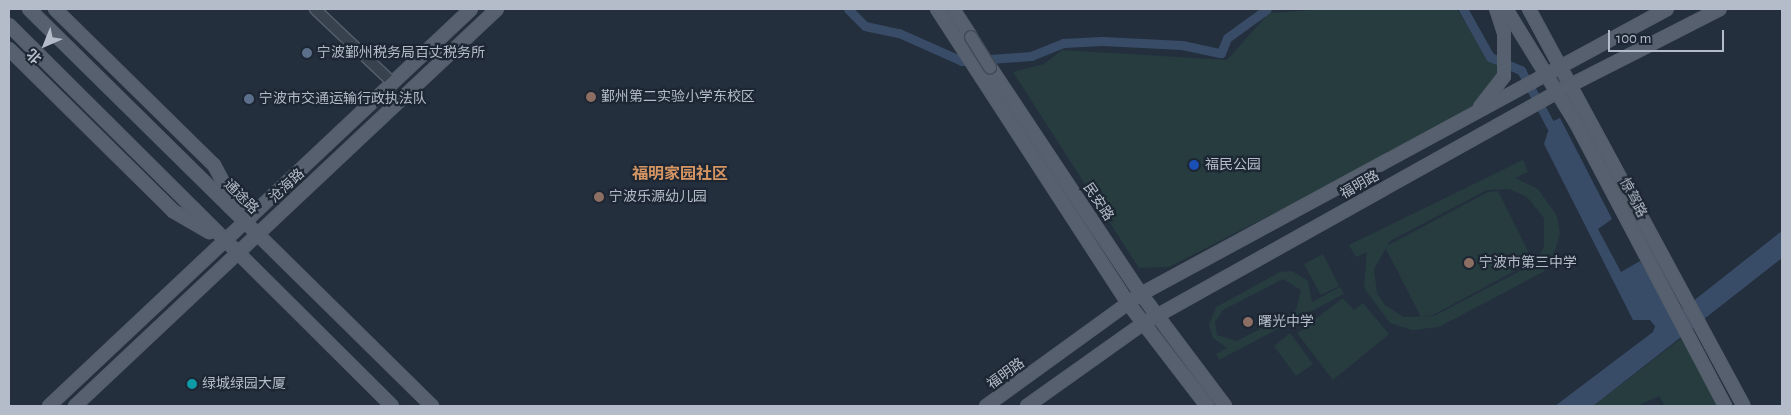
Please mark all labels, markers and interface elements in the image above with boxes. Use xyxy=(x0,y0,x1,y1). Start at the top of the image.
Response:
north arrow xyxy=(20,20,70,70)
scale bar xyxy=(1611,20,1727,52)
text: 100 m xyxy=(1616,31,1651,46)
place label: 宁波鄞州税务局百丈税务所 xyxy=(317,45,485,61)
text: 北 xyxy=(25,46,44,66)
marker: 宁波鄞州税务局百丈税务所 xyxy=(301,47,313,59)
place label: 鄞州第二实验小学东校区 xyxy=(601,89,755,105)
place label: 宁波市交通运输行政执法队 xyxy=(259,91,427,107)
marker: 鄞州第二实验小学东校区 xyxy=(585,91,597,103)
marker: 宁波市交通运输行政执法队 xyxy=(243,93,255,105)
place label: 福民公园 xyxy=(1205,157,1261,173)
marker: 福民公园 xyxy=(1187,158,1201,172)
district label: 福明家园社区 xyxy=(632,164,728,184)
street label: 沧海路 xyxy=(266,166,308,206)
street label: 福明路 xyxy=(1338,167,1382,203)
street label: 通途路 xyxy=(220,176,262,218)
street label: 惊驾路 xyxy=(1616,176,1650,220)
street label: 民安路 xyxy=(1079,180,1117,224)
place label: 宁波乐源幼儿园 xyxy=(609,189,707,205)
marker: 宁波乐源幼儿园 xyxy=(593,191,605,203)
place label: 宁波市第三中学 xyxy=(1479,255,1577,271)
marker: 宁波市第三中学 xyxy=(1463,257,1475,269)
place label: 曙光中学 xyxy=(1258,314,1314,330)
marker: 曙光中学 xyxy=(1242,316,1254,328)
street label: 福明路 xyxy=(984,355,1028,393)
place label: 绿城绿园大厦 xyxy=(202,376,286,392)
marker: 绿城绿园大厦 xyxy=(186,378,198,390)

